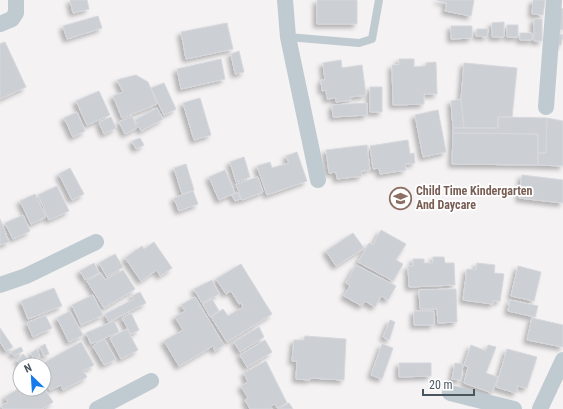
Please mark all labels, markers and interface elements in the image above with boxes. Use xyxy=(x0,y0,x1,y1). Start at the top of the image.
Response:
place label: Child Time Kindergarten And Daycare xyxy=(416,184,533,212)
school or university icon: Child Time Kindergarten And Daycare xyxy=(387,185,413,211)
north arrow xyxy=(12,357,52,397)
text: N xyxy=(22,361,34,376)
scale bar xyxy=(423,371,474,397)
text: 20 m xyxy=(429,378,453,392)

